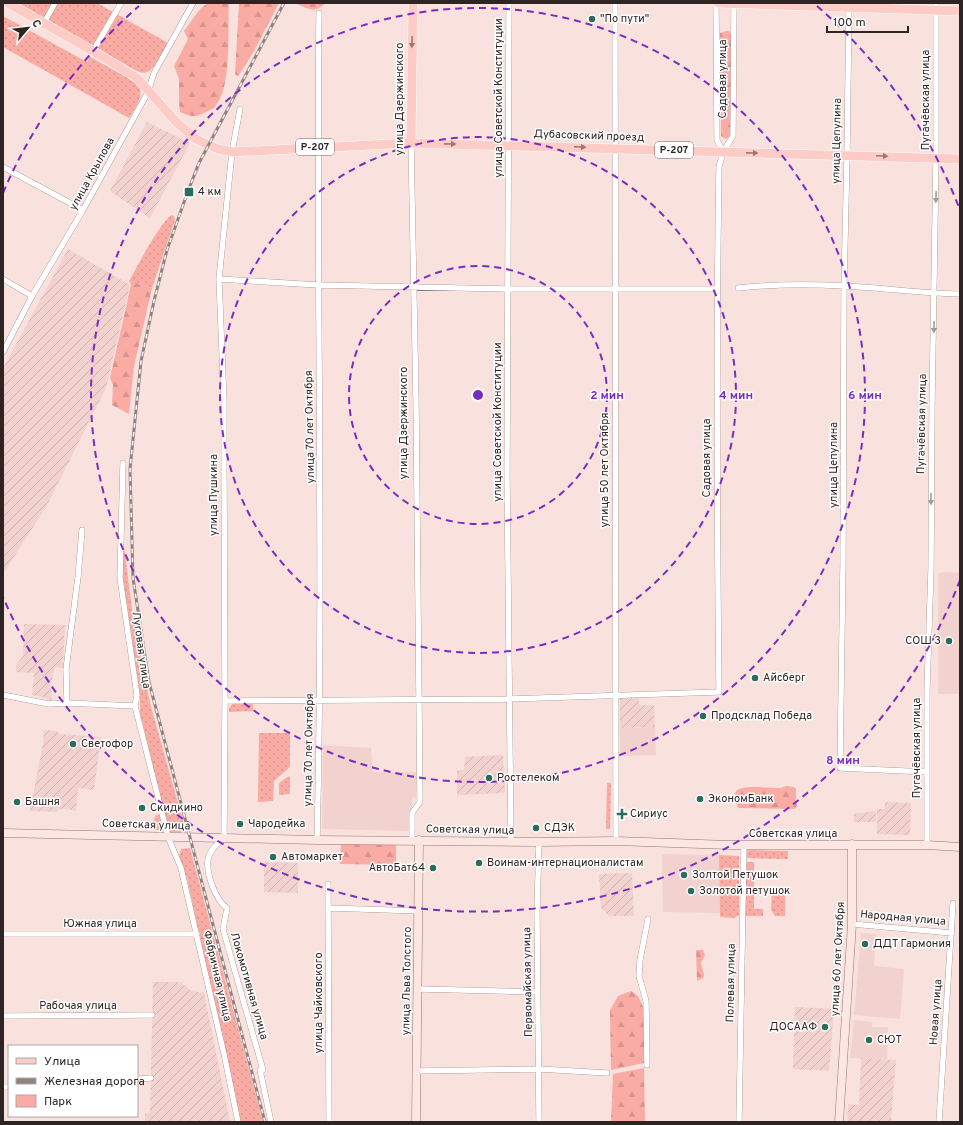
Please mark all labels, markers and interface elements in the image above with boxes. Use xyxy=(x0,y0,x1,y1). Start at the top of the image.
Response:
north arrow xyxy=(8,8,48,48)
scale bar xyxy=(827,8,908,34)
place label: "По пути" xyxy=(600,12,649,26)
marker: "По пути" xyxy=(587,14,597,24)
text: 100 m xyxy=(833,15,866,31)
text: С xyxy=(28,17,44,30)
street label: улица Советской Конституции xyxy=(492,18,506,178)
one-way arrow xyxy=(409,36,415,49)
street label: Садовая улица xyxy=(716,39,730,118)
street label: улица Дзержинского xyxy=(393,43,407,155)
street label: Пугачёвская улица xyxy=(919,49,933,150)
street label: улица Цепулина xyxy=(829,98,845,184)
street label: Дубасовский проезд xyxy=(533,127,645,145)
street label: улица Крылова xyxy=(66,135,118,213)
road number: Р-207 xyxy=(296,139,334,155)
one-way arrow xyxy=(444,141,457,147)
road number: Р-207 xyxy=(655,142,693,158)
one-way arrow xyxy=(574,144,586,151)
one-way arrow xyxy=(746,150,759,156)
one-way arrow xyxy=(876,153,889,159)
place label: 4 км xyxy=(198,185,221,199)
marker: 4 км xyxy=(183,186,195,198)
one-way arrow xyxy=(933,191,939,204)
one-way arrow xyxy=(930,321,937,333)
street label: улица Советской Конституции xyxy=(491,342,505,502)
street label: улица Дзержинского xyxy=(397,367,411,479)
street label: улица 70 лет Октября xyxy=(302,370,318,484)
street label: Пугачёвская улица xyxy=(914,373,930,474)
centre of rings xyxy=(471,388,485,402)
text: 2 мин xyxy=(590,388,624,404)
text: 4 мин xyxy=(719,388,753,404)
text: 6 мин xyxy=(848,388,882,404)
street label: улица 50 лет Октября xyxy=(598,412,612,528)
street label: Садовая улица xyxy=(700,418,714,497)
street label: улица Цепулина xyxy=(827,422,841,508)
street label: улица Пушкина xyxy=(207,454,221,536)
one-way arrow xyxy=(928,493,934,506)
street label: Луговая улица xyxy=(129,611,153,690)
place label: СОШ 3 xyxy=(905,634,941,648)
marker: СОШ 3 xyxy=(944,636,954,646)
place label: Айсберг xyxy=(763,671,806,685)
marker: Айсберг xyxy=(750,673,760,683)
street label: улица 70 лет Октября xyxy=(301,693,317,807)
street label: Пугачёвская улица xyxy=(910,697,924,798)
place label: Продсклад Победа xyxy=(711,709,812,723)
marker: Продсклад Победа xyxy=(698,711,708,721)
place label: Светофор xyxy=(81,737,133,751)
marker: Светофор xyxy=(68,739,78,749)
text: 8 мин xyxy=(826,753,860,769)
place label: Ростелеком xyxy=(497,771,559,785)
marker: Ростелеком xyxy=(484,773,494,783)
place label: ЭкономБанк xyxy=(708,792,774,806)
marker: ЭкономБанк xyxy=(695,794,705,804)
place label: Башня xyxy=(25,795,60,809)
marker: Башня xyxy=(12,797,22,807)
place label: Скидкино xyxy=(150,801,203,815)
marker: Скидкино xyxy=(137,803,147,813)
place label: Сириус xyxy=(630,807,668,821)
marker: Сириус xyxy=(617,809,627,819)
street label: Советская улица xyxy=(101,816,191,834)
place label: Чародейка xyxy=(248,817,306,831)
marker: Чародейка xyxy=(235,819,245,829)
place label: СДЭК xyxy=(544,821,575,835)
street label: Советская улица xyxy=(426,822,515,838)
marker: СДЭК xyxy=(531,823,541,833)
street label: Советская улица xyxy=(749,827,838,841)
place label: Автомаркет xyxy=(281,850,343,864)
marker: Автомаркет xyxy=(268,852,278,862)
place label: Воинам-интернационалистам xyxy=(487,856,643,870)
marker: Воинам-интернационалистам xyxy=(474,858,484,868)
place label: АвтоБат64 xyxy=(369,861,425,875)
marker: АвтоБат64 xyxy=(428,863,438,873)
place label: Золтой Петушок xyxy=(692,868,778,882)
marker: Золтой Петушок xyxy=(679,870,689,880)
place label: Золотой петушок xyxy=(699,884,790,898)
marker: Золотой петушок xyxy=(686,886,696,896)
street label: улица 60 лет Октября xyxy=(828,901,848,1017)
street label: Народная улица xyxy=(860,907,947,929)
street label: Южная улица xyxy=(63,917,137,931)
street label: улица Льва Толстого xyxy=(399,927,415,1035)
street label: Первомайская улица xyxy=(520,927,536,1037)
street label: Фабричная улица xyxy=(200,929,234,1023)
street label: Локомотивная улица xyxy=(227,931,271,1042)
place label: ДДТ Гармония xyxy=(873,937,951,951)
marker: ДДТ Гармония xyxy=(860,939,870,949)
street label: Полевая улица xyxy=(723,943,739,1023)
street label: улица Чайковского xyxy=(312,952,326,1054)
street label: Новая улица xyxy=(927,978,945,1046)
street label: Рабочая улица xyxy=(39,999,117,1013)
place label: ДОСААФ xyxy=(769,1020,817,1034)
marker: ДОСААФ xyxy=(820,1022,830,1032)
place label: СЮТ xyxy=(877,1033,902,1047)
marker: СЮТ xyxy=(864,1035,874,1045)
legend xyxy=(8,1045,138,1117)
text: Улица xyxy=(44,1054,80,1070)
text: Железная дорога xyxy=(44,1074,145,1090)
text: Парк xyxy=(44,1094,72,1110)

